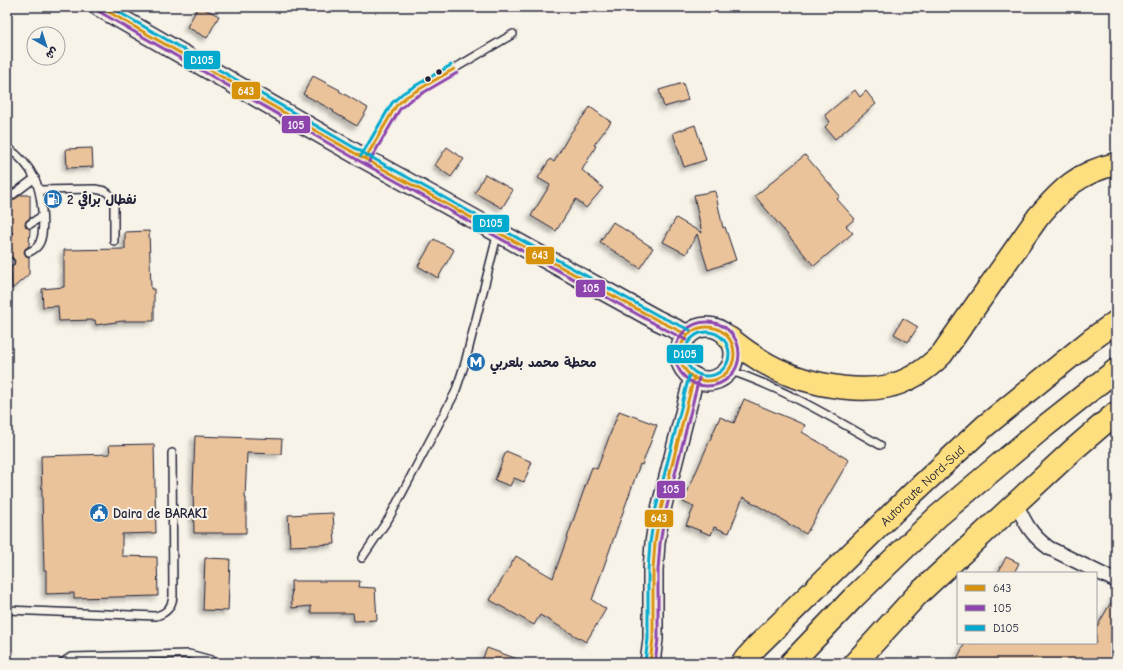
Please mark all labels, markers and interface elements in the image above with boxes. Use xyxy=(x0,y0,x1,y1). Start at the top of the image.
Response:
north arrow xyxy=(26,26,66,66)
text: ش xyxy=(43,45,61,62)
line badge: D105 xyxy=(183,50,221,70)
text: D105 xyxy=(190,54,214,67)
unlabelled marker xyxy=(434,67,444,77)
unlabelled marker xyxy=(423,74,433,84)
line badge: 643 xyxy=(231,81,261,100)
text: 643 xyxy=(238,85,254,98)
line badge: 105 xyxy=(281,115,311,134)
text: 105 xyxy=(288,119,304,132)
fuel station icon: نفطال براقي 2 xyxy=(42,188,64,210)
place label: نفطال براقي 2 xyxy=(67,191,137,210)
line badge: D105 xyxy=(472,214,510,233)
text: D105 xyxy=(479,217,503,230)
line badge: 643 xyxy=(525,246,555,265)
text: 643 xyxy=(532,249,548,262)
line badge: 105 xyxy=(575,279,606,298)
text: 105 xyxy=(583,282,599,295)
line badge: D105 xyxy=(666,344,704,364)
text: D105 xyxy=(673,348,697,361)
metro station icon: محطة محمد بلعربي xyxy=(465,351,487,373)
place label: محطة محمد بلعربي xyxy=(490,355,597,375)
street label: Autoroute Nord-Sud xyxy=(877,442,967,529)
line badge: 105 xyxy=(656,480,686,499)
text: 105 xyxy=(663,483,679,496)
public building icon: Daira de BARAKI xyxy=(88,502,110,524)
place label: Daira de BARAKI xyxy=(113,506,207,521)
line badge: 643 xyxy=(644,509,674,528)
text: 643 xyxy=(651,512,667,525)
legend xyxy=(957,572,1097,644)
text: 643 xyxy=(993,581,1011,595)
text: 105 xyxy=(993,601,1012,615)
text: D105 xyxy=(993,621,1019,635)

